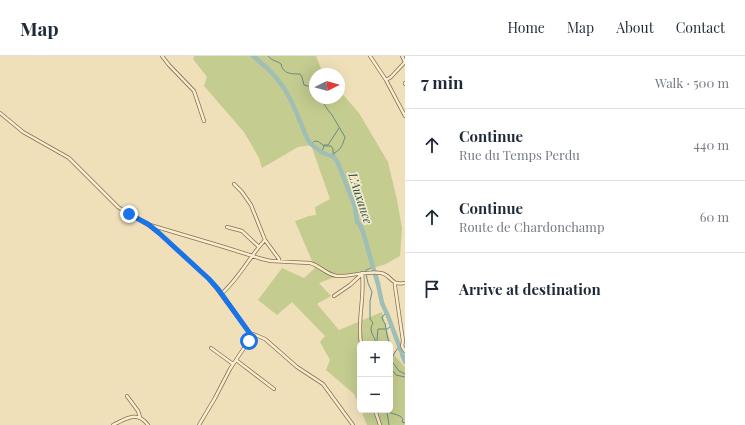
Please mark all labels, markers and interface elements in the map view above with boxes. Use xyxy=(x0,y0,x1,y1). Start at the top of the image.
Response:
text: Map xyxy=(20,15,59,41)
text: Home xyxy=(507,18,545,37)
text: Map xyxy=(567,18,594,37)
text: About xyxy=(616,18,654,37)
text: Contact xyxy=(676,18,725,37)
north arrow xyxy=(309,68,345,104)
text: 7 min xyxy=(421,71,464,93)
text: Walk · 500 m xyxy=(655,74,729,91)
text: Continue xyxy=(459,126,523,146)
icon: ahead xyxy=(421,134,443,156)
text: 440 m xyxy=(694,136,729,153)
text: Rue du Temps Perdu xyxy=(459,146,580,163)
water label: L’Auxance xyxy=(345,170,377,225)
text: Continue xyxy=(459,198,523,218)
route end xyxy=(120,205,138,223)
icon: ahead xyxy=(421,206,443,228)
text: 60 m xyxy=(700,208,729,225)
text: Route de Chardonchamp xyxy=(459,218,604,235)
icon: arrive xyxy=(421,278,443,300)
text: Arrive at destination xyxy=(459,279,601,299)
route start xyxy=(240,332,258,350)
map controls xyxy=(357,341,393,413)
button: + xyxy=(357,341,393,377)
button: − xyxy=(357,377,393,413)

